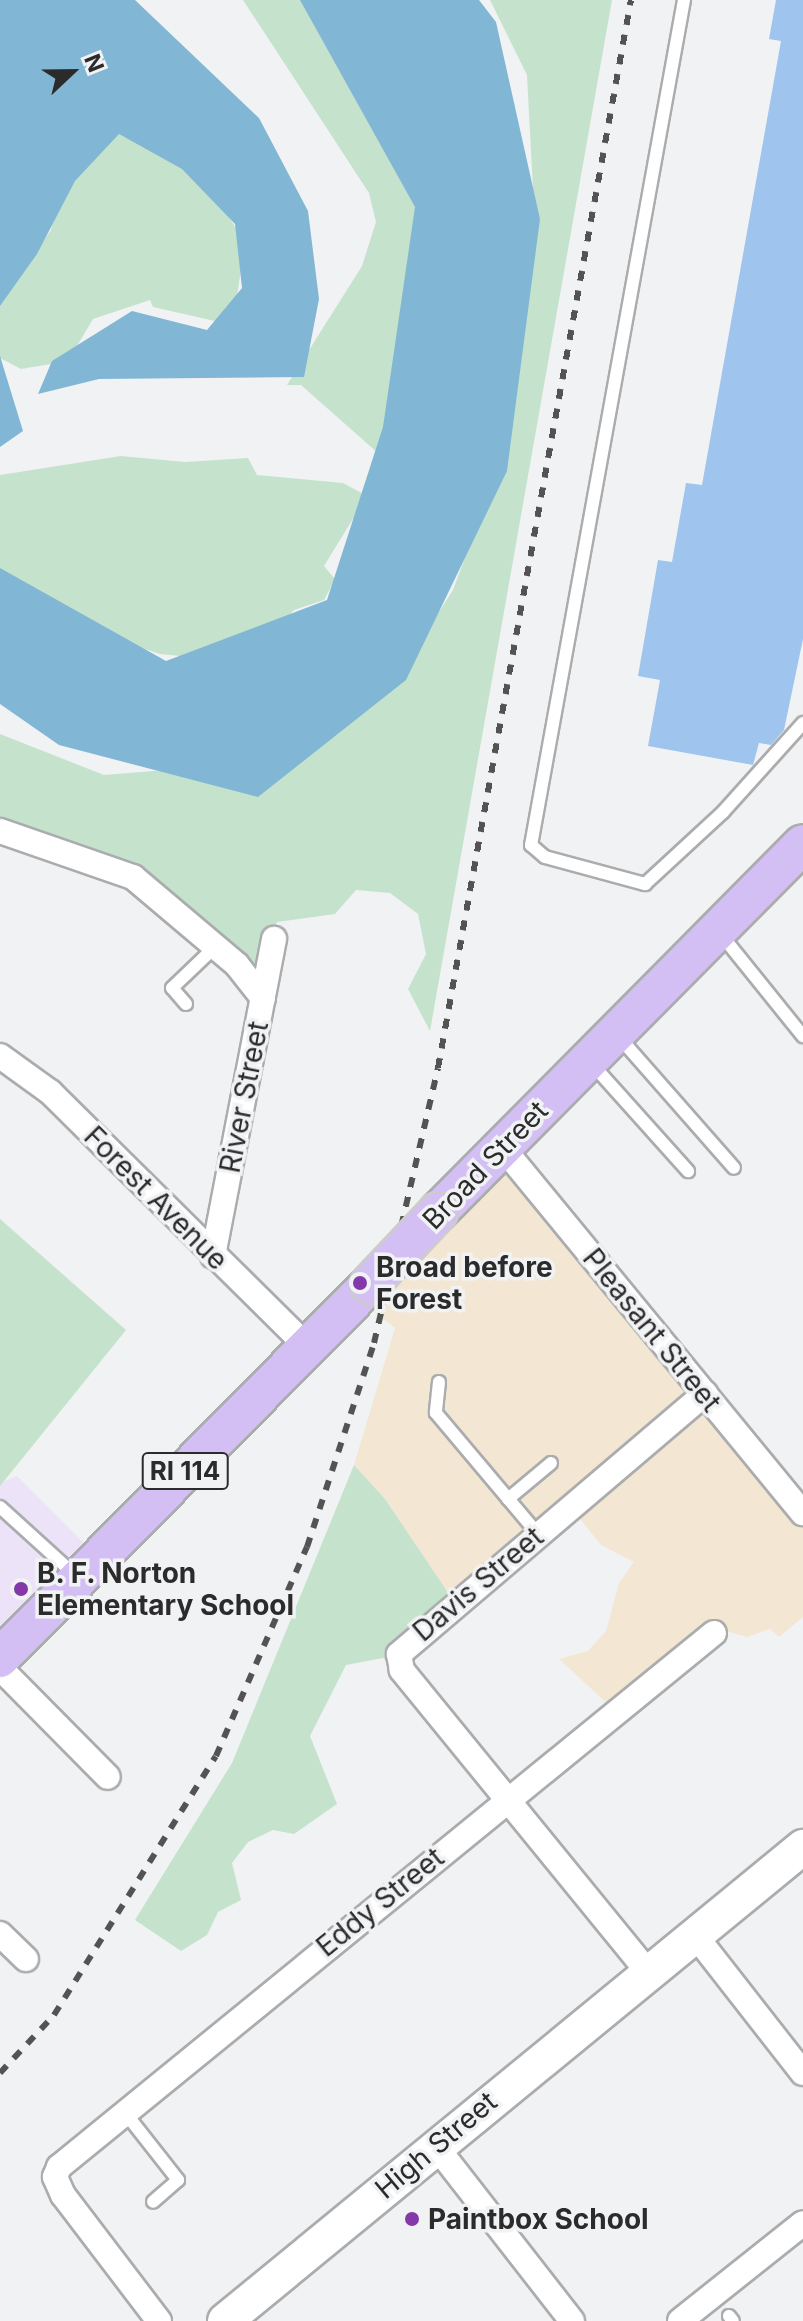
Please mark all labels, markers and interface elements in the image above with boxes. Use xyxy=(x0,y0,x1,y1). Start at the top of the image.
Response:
north arrow xyxy=(32,32,112,112)
text: N xyxy=(79,50,109,76)
street label: River Street xyxy=(213,1018,275,1176)
street label: Broad Street xyxy=(416,1094,554,1236)
street label: Forest Avenue xyxy=(77,1119,235,1277)
street label: Pleasant Street xyxy=(576,1242,728,1418)
place label: Broad before Forest xyxy=(376,1250,553,1316)
marker: Broad before Forest xyxy=(351,1274,369,1292)
road number: RI 114 xyxy=(141,1449,229,1493)
street label: Davis Street xyxy=(406,1520,550,1648)
place label: B. F. Norton Elementary School xyxy=(37,1556,294,1622)
marker: B. F. Norton Elementary School xyxy=(12,1580,30,1598)
street label: Eddy Street xyxy=(310,1841,450,1963)
street label: High Street xyxy=(368,2084,504,2206)
place label: Paintbox School xyxy=(428,2202,649,2236)
marker: Paintbox School xyxy=(403,2210,421,2228)

